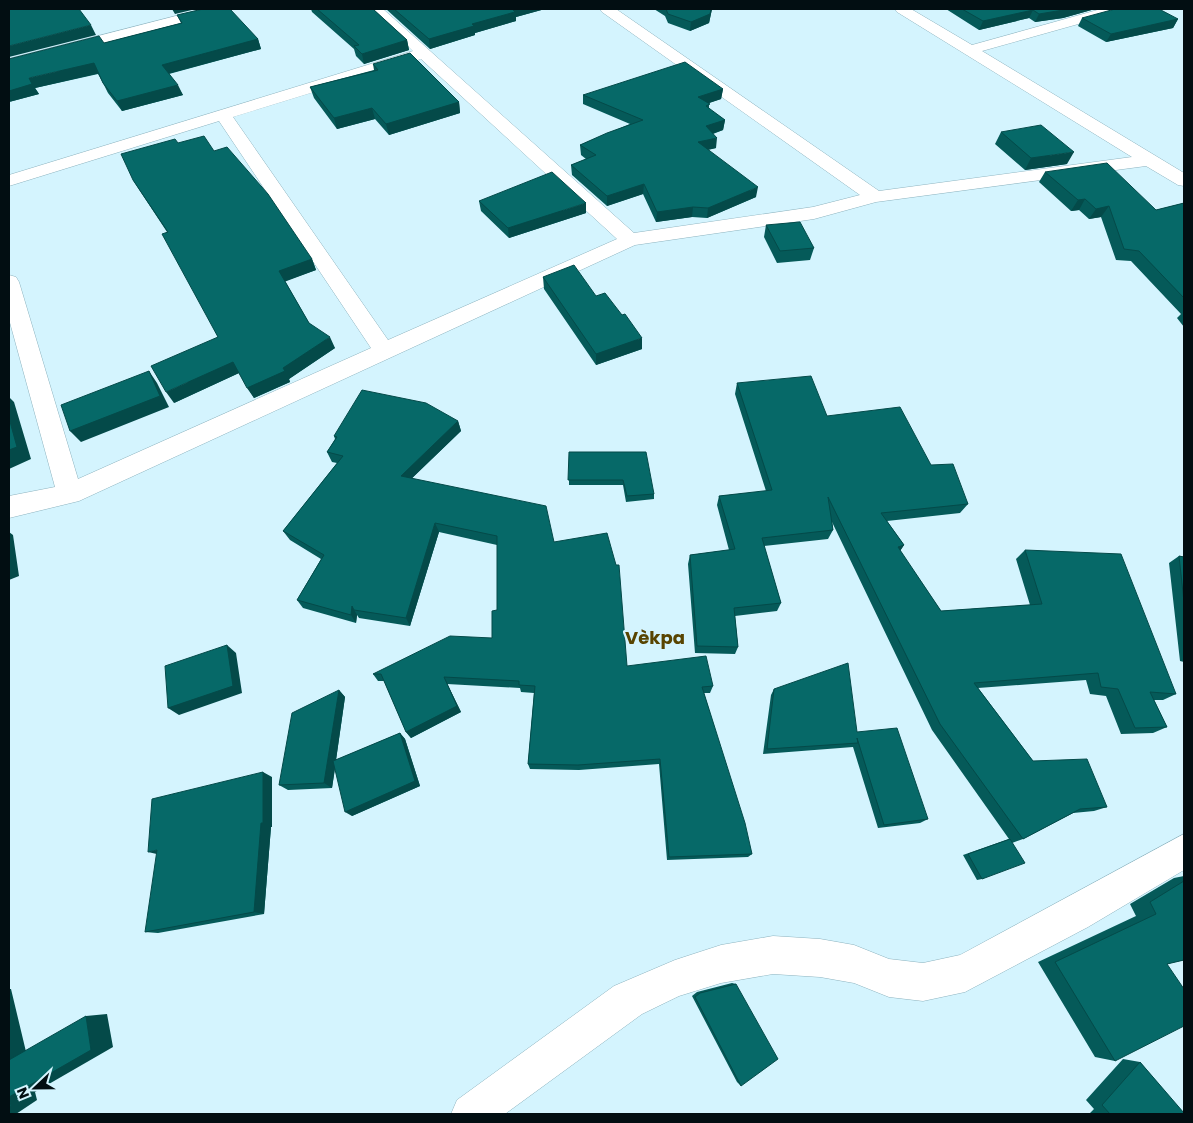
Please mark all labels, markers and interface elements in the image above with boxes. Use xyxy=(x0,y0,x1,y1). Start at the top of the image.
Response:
district label: Vèkpa xyxy=(625,625,685,650)
north arrow xyxy=(10,1063,60,1113)
text: N xyxy=(12,1084,34,1101)

